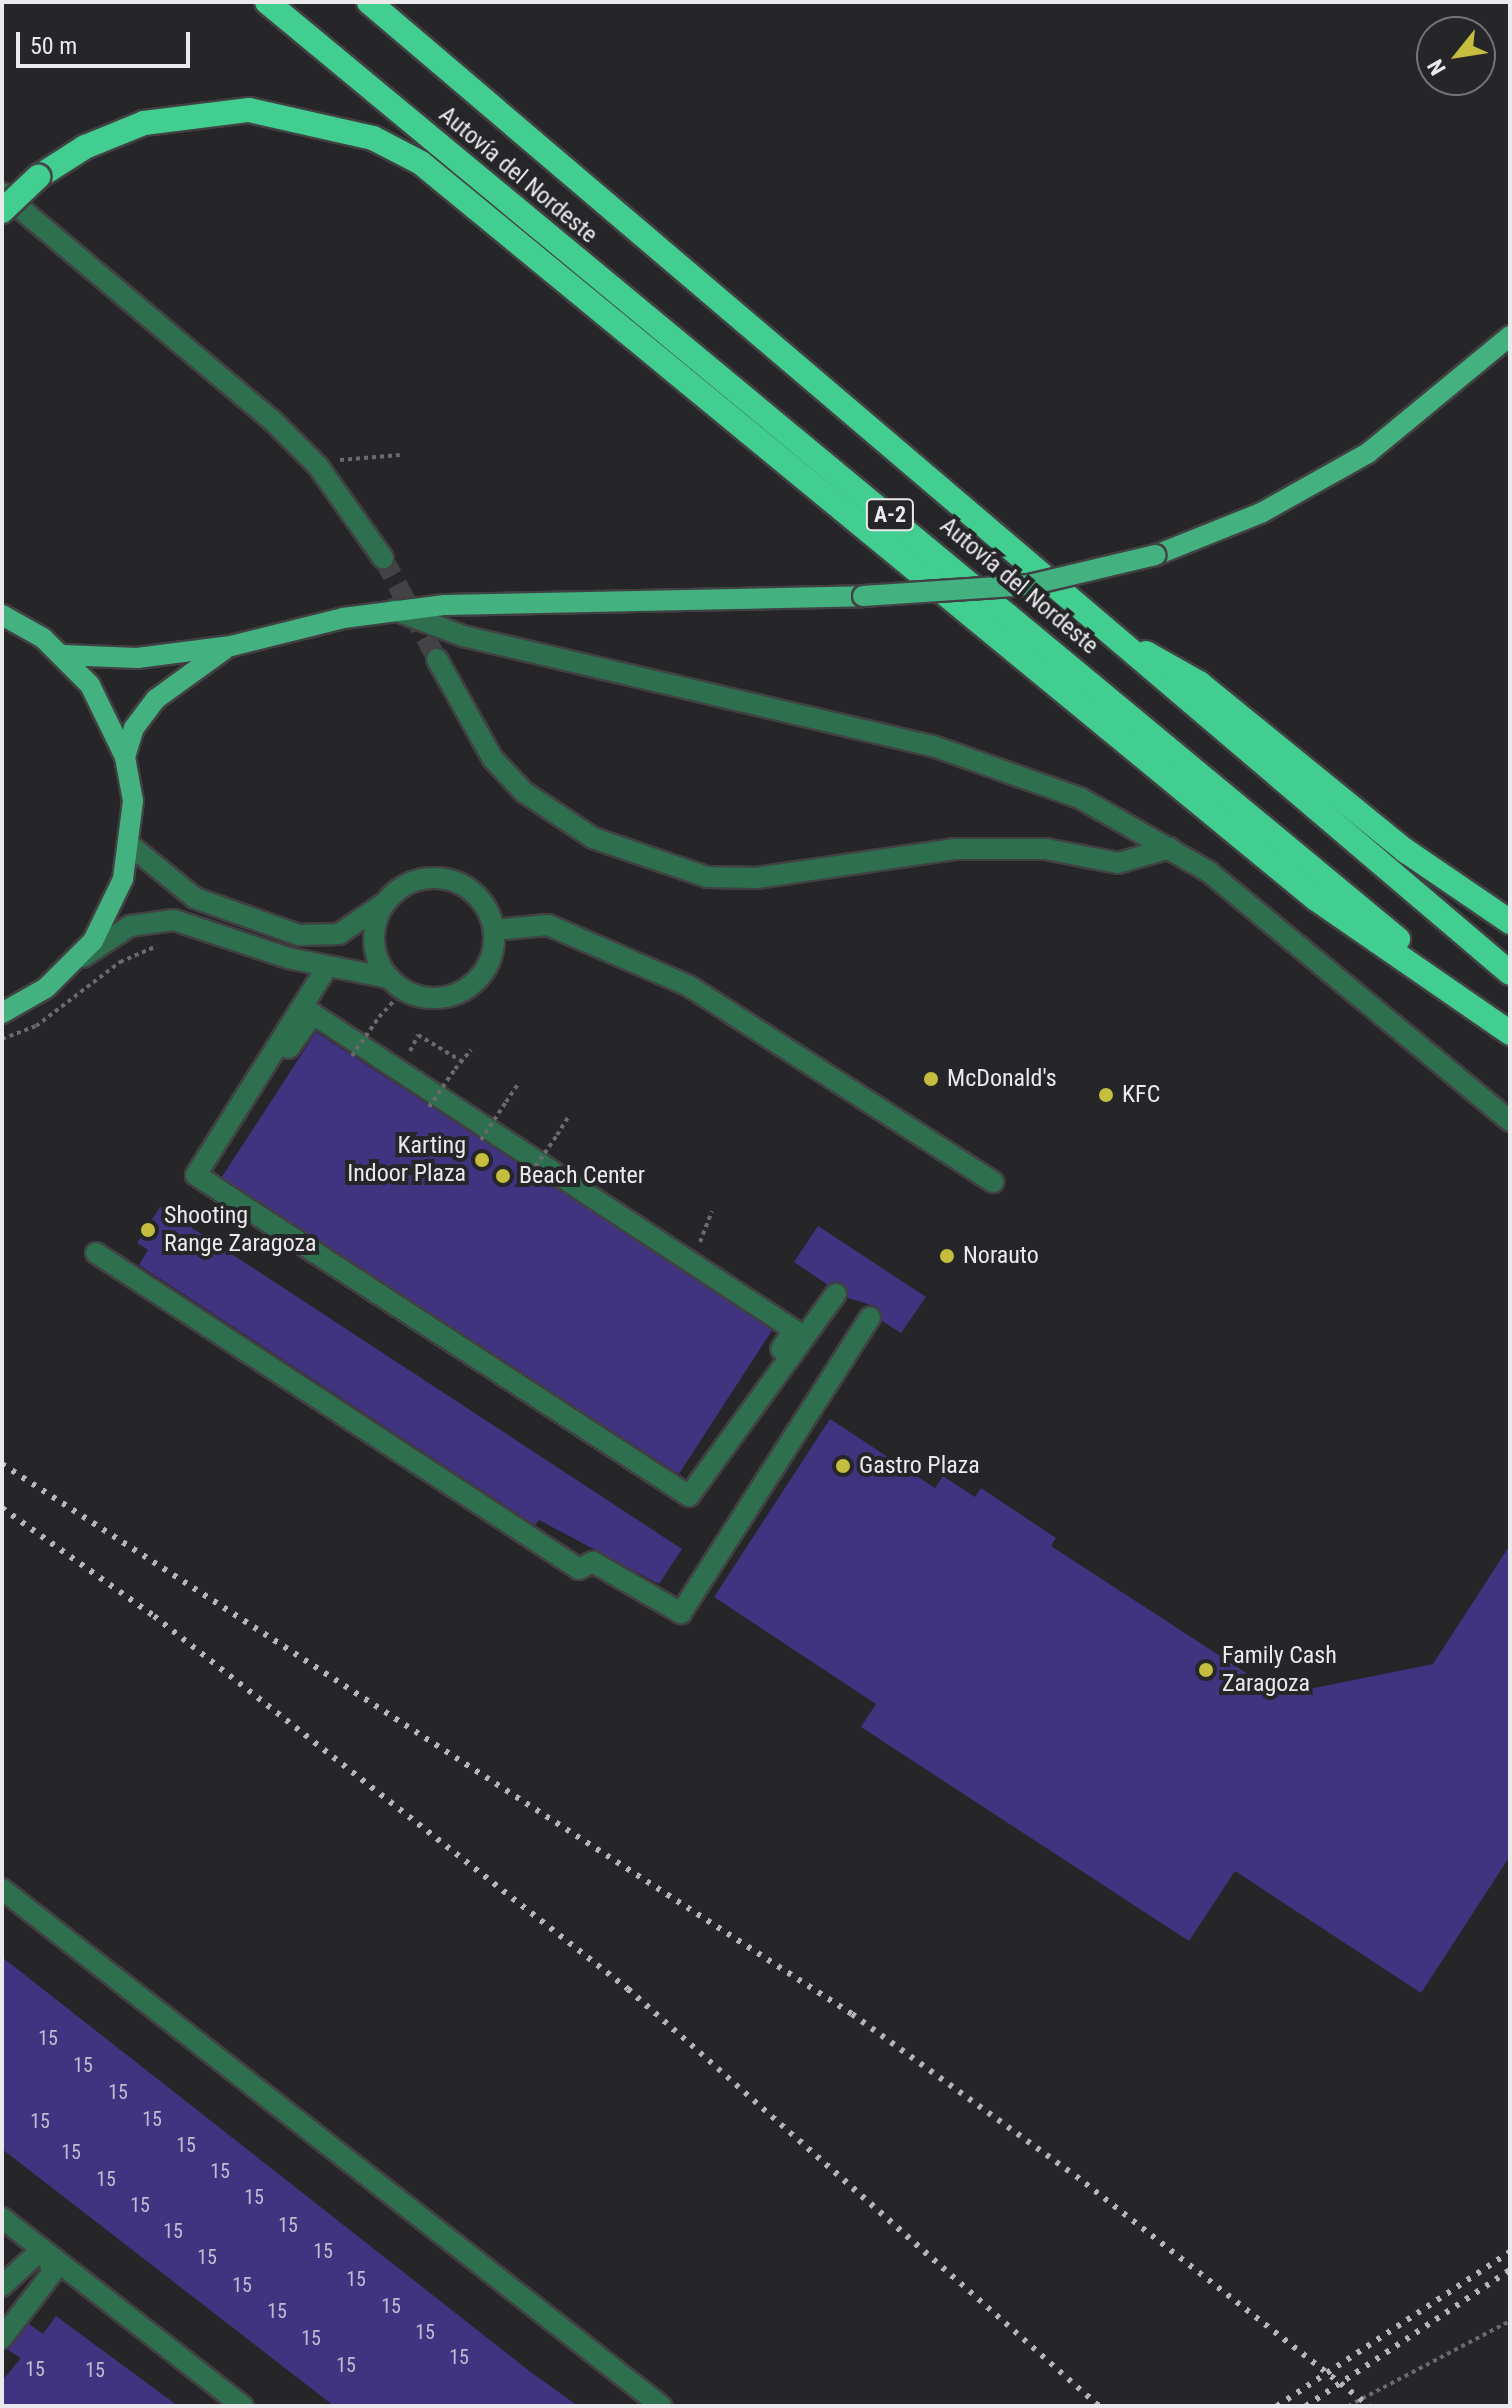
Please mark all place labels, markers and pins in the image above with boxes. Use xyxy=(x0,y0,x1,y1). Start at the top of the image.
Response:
place label: McDonald's xyxy=(947,1065,1057,1093)
marker: McDonald's xyxy=(922,1070,940,1088)
place label: KFC xyxy=(1122,1081,1160,1109)
marker: KFC xyxy=(1097,1086,1115,1104)
place label: Karting Indoor Plaza xyxy=(347,1132,466,1188)
marker: Karting Indoor Plaza xyxy=(473,1151,491,1169)
place label: Beach Center xyxy=(519,1162,645,1190)
marker: Beach Center xyxy=(494,1167,512,1185)
place label: Shooting Range Zaragoza xyxy=(164,1202,317,1258)
marker: Shooting Range Zaragoza xyxy=(139,1221,157,1239)
place label: Norauto xyxy=(963,1242,1039,1270)
marker: Norauto xyxy=(938,1247,956,1265)
place label: Gastro Plaza xyxy=(859,1452,980,1480)
marker: Gastro Plaza xyxy=(834,1457,852,1475)
place label: Family Cash Zaragoza xyxy=(1222,1642,1337,1698)
marker: Family Cash Zaragoza xyxy=(1197,1661,1215,1679)

